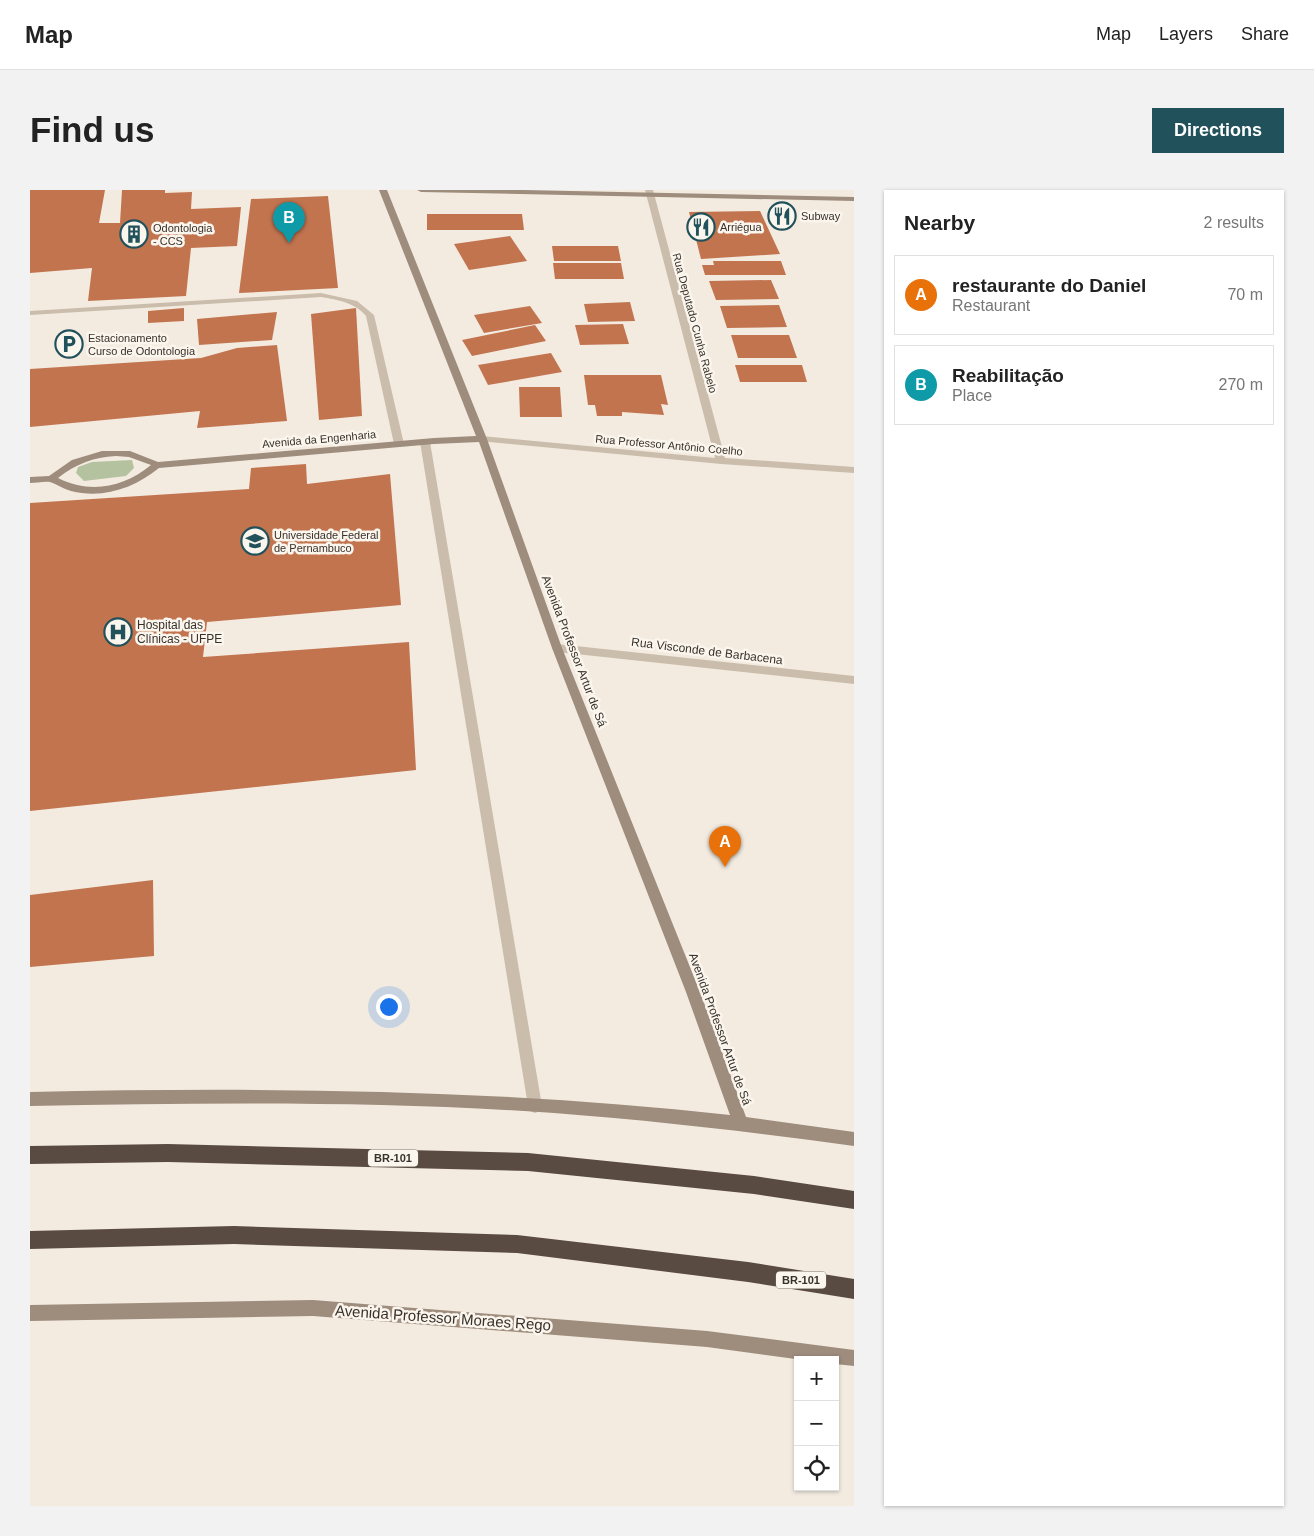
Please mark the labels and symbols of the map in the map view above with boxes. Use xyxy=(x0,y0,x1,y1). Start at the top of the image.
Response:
restaurant icon: Subway xyxy=(767,201,797,231)
pin: B xyxy=(273,202,305,243)
place label: Subway xyxy=(801,210,841,222)
restaurant icon: Arriégua xyxy=(686,212,716,242)
building icon: Odontologia - CCS xyxy=(119,219,149,249)
place label: Arriégua xyxy=(720,221,762,233)
place label: Odontologia - CCS xyxy=(153,222,213,247)
street label: Rua Deputado Cunha Rabelo xyxy=(671,252,719,394)
parking icon: Estacionamento Curso de Odontologia xyxy=(54,329,84,359)
place label: Estacionamento Curso de Odontologia xyxy=(88,332,196,357)
street label: Avenida da Engenharia xyxy=(262,428,377,450)
street label: Rua Professor Antônio Coelho xyxy=(595,433,743,457)
school or university icon: Universidade Federal de Pernambuco xyxy=(240,526,270,556)
place label: Universidade Federal de Pernambuco xyxy=(274,529,379,554)
street label: Avenida Professor Artur de Sá xyxy=(539,573,610,729)
hospital icon: Hospital das Clínicas - UFPE xyxy=(103,617,133,647)
place label: Hospital das Clínicas - UFPE xyxy=(137,618,222,646)
street label: Rua Visconde de Barbacena xyxy=(630,635,784,667)
pin: A xyxy=(709,826,741,867)
street label: Avenida Professor Artur de Sá xyxy=(686,951,754,1107)
your location xyxy=(376,994,402,1020)
road number: BR-101 xyxy=(368,1150,418,1166)
road number: BR-101 xyxy=(776,1272,826,1288)
street label: Avenida Professor Moraes Rego xyxy=(334,1301,552,1334)

